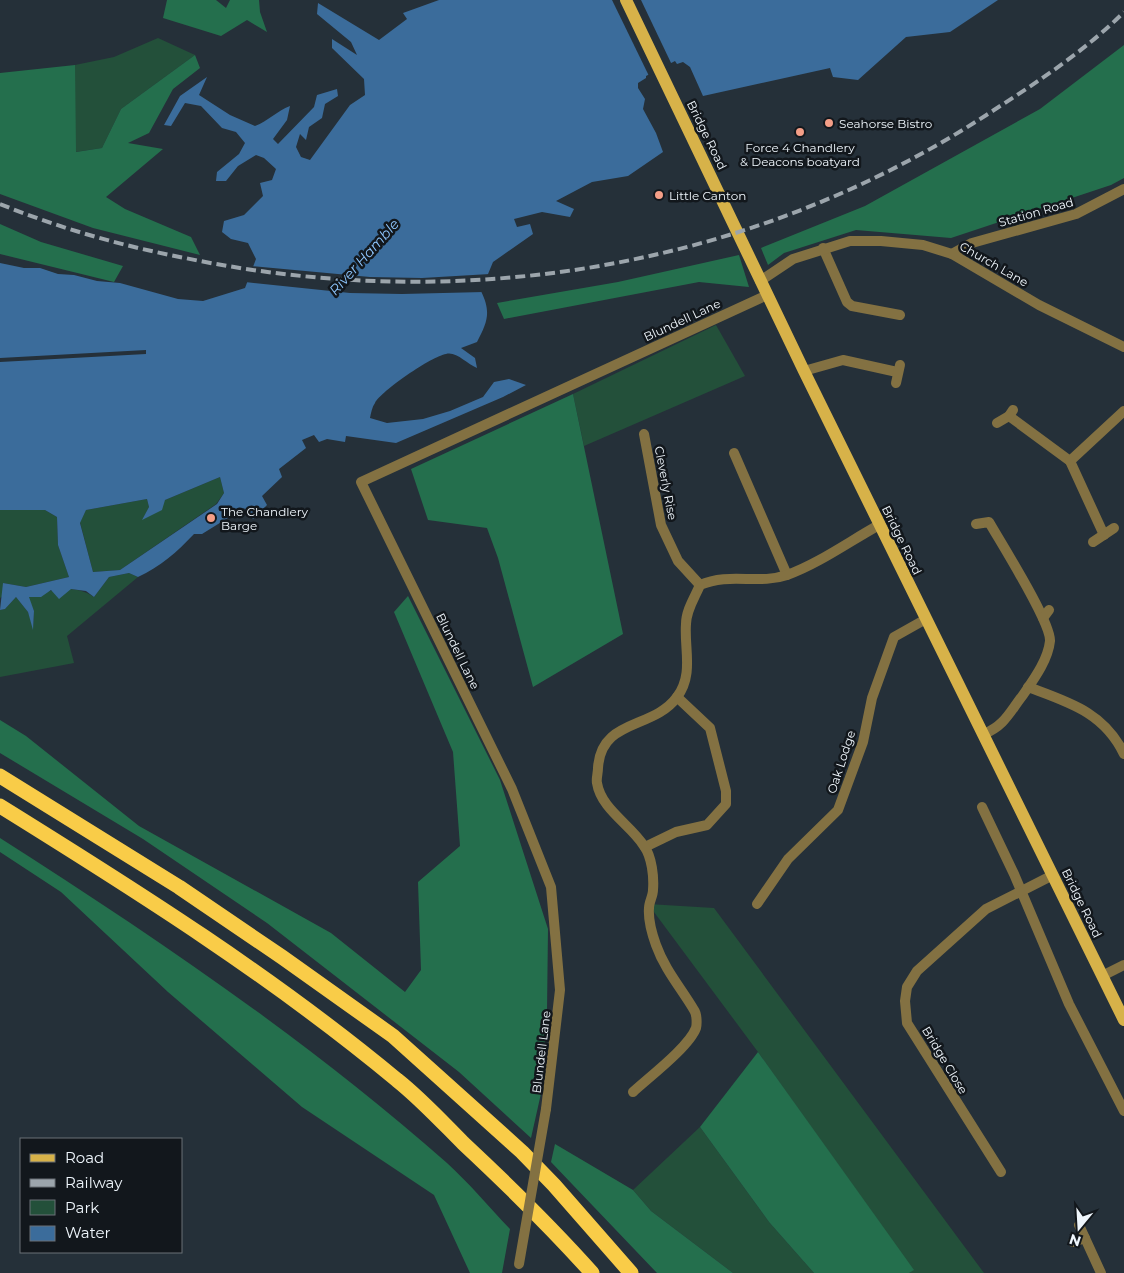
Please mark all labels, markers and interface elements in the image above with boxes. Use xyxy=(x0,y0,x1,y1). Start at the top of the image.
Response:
street label: Bridge Road xyxy=(684,98,730,172)
place label: Seahorse Bistro xyxy=(839,116,932,131)
marker: Seahorse Bistro xyxy=(823,117,835,129)
marker: Force 4 Chandlery & Deacons boatyard xyxy=(794,126,806,138)
place label: Force 4 Chandlery & Deacons boatyard xyxy=(740,140,860,169)
place label: Little Canton xyxy=(669,188,746,203)
marker: Little Canton xyxy=(653,189,665,201)
street label: Station Road xyxy=(997,194,1075,230)
water label: River Hamble xyxy=(325,215,403,299)
street label: Church Lane xyxy=(957,238,1031,290)
street label: Blundell Lane xyxy=(641,296,723,344)
street label: Cleverly Rise xyxy=(651,445,681,521)
street label: Bridge Road xyxy=(879,503,925,577)
place label: The Chandlery Barge xyxy=(221,504,309,533)
marker: The Chandlery Barge xyxy=(205,512,217,524)
street label: Blundell Lane xyxy=(433,610,483,692)
street label: Oak Lodge xyxy=(824,728,858,796)
street label: Bridge Road xyxy=(1059,866,1105,940)
street label: Blundell Lane xyxy=(529,1010,553,1094)
street label: Bridge Close xyxy=(919,1024,971,1096)
legend xyxy=(20,1138,182,1253)
text: Road xyxy=(65,1148,104,1167)
text: Railway xyxy=(65,1173,123,1192)
text: Park xyxy=(65,1198,99,1217)
north arrow xyxy=(1054,1203,1104,1253)
text: Water xyxy=(65,1223,111,1242)
text: N xyxy=(1067,1230,1083,1251)

